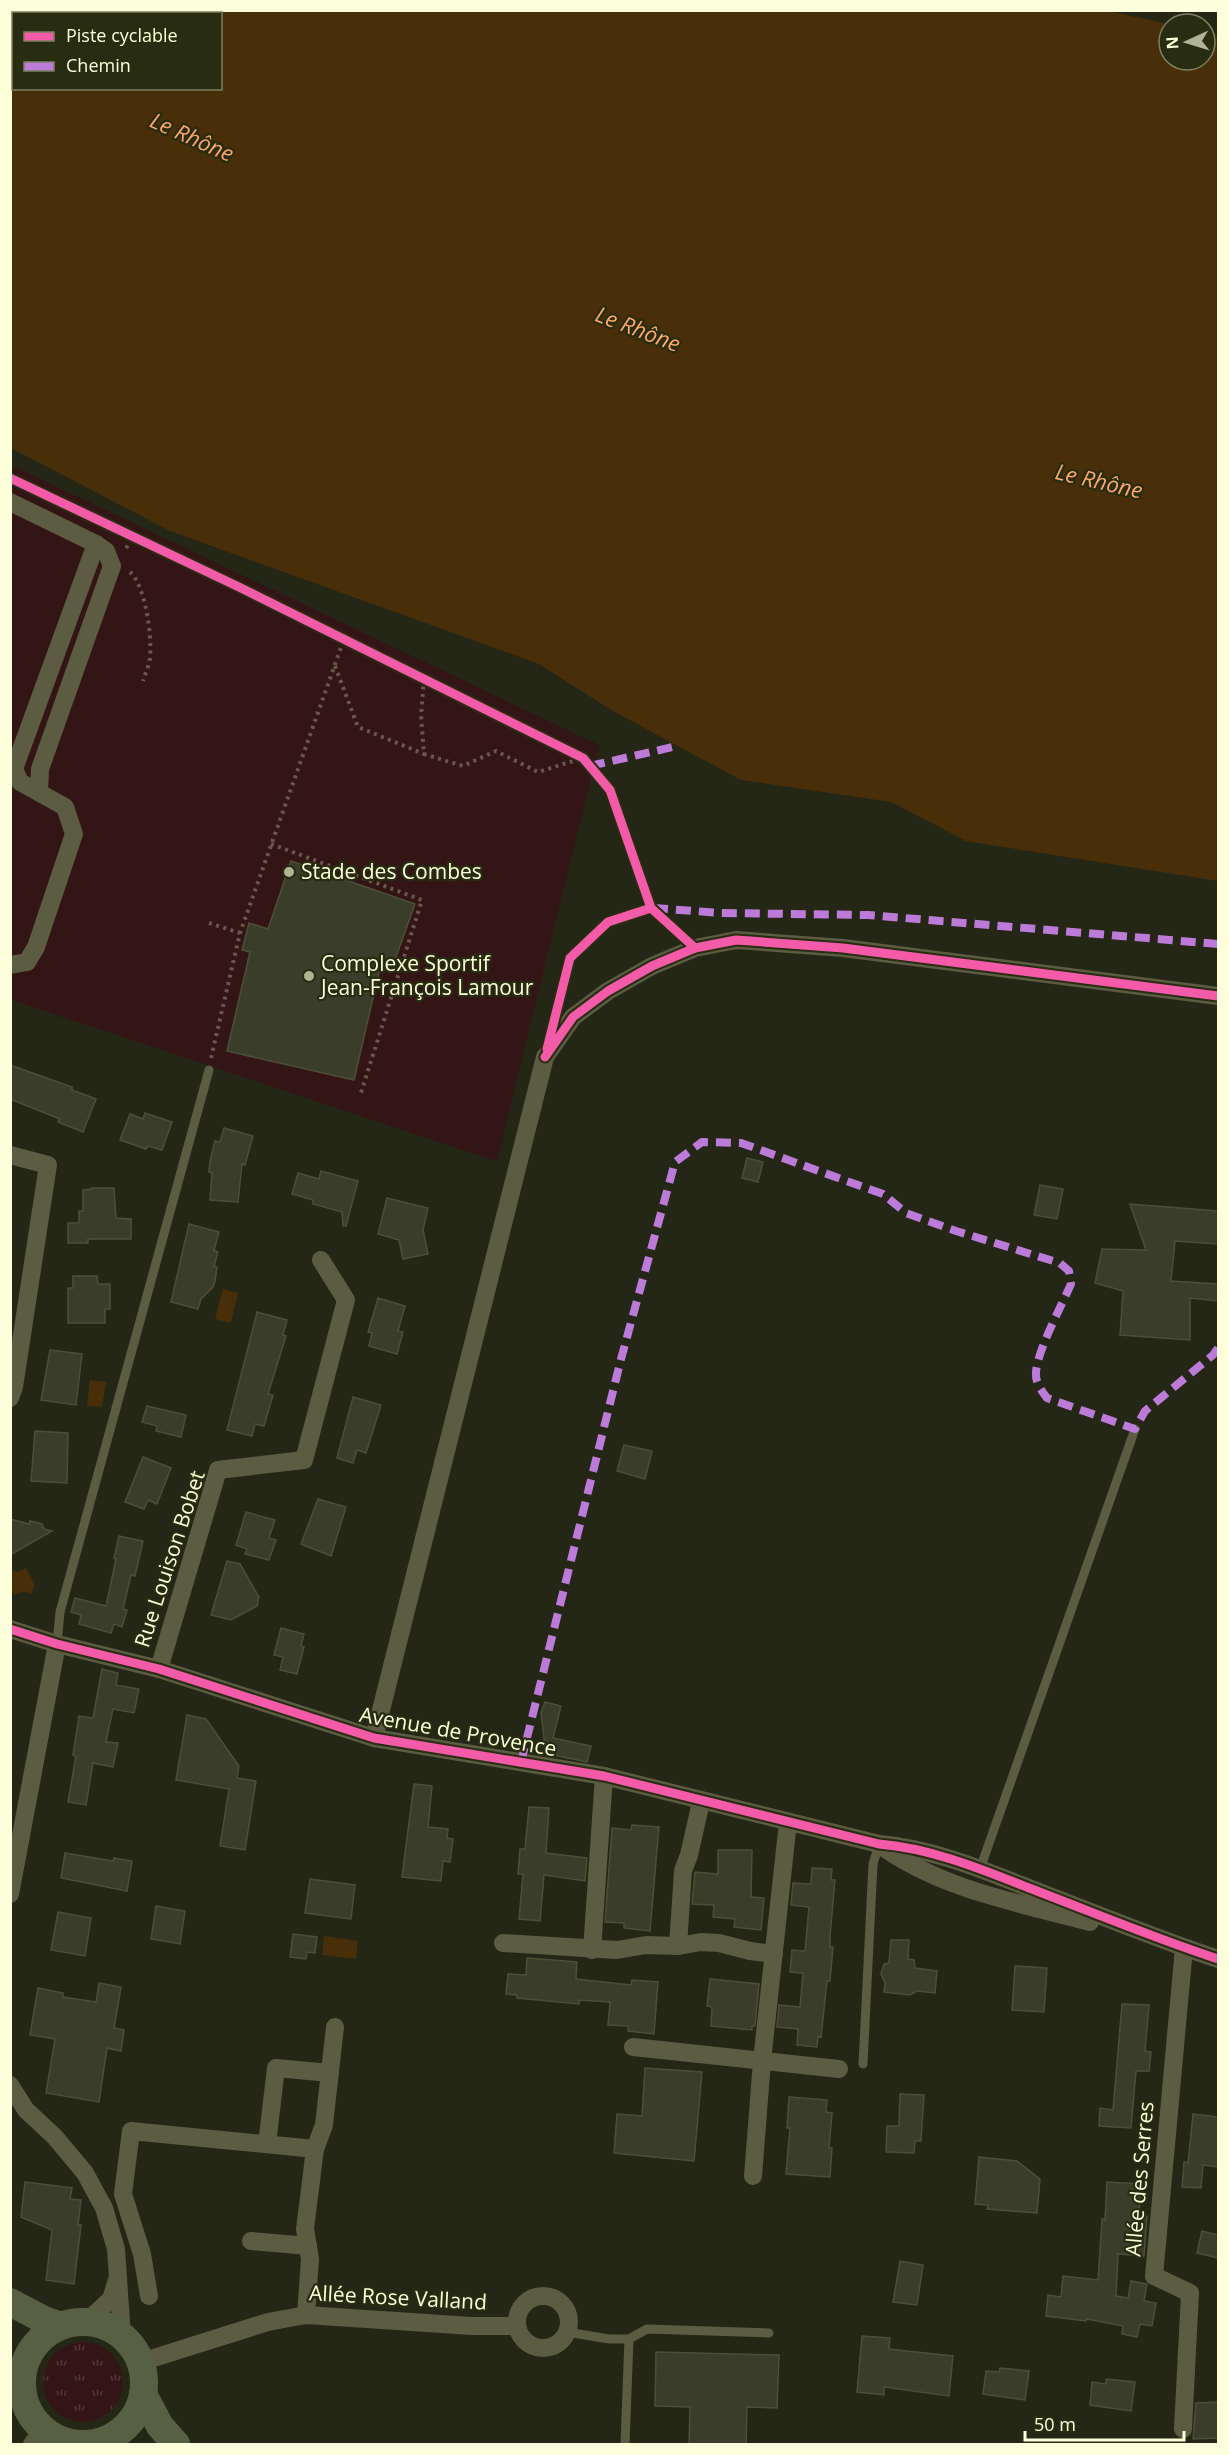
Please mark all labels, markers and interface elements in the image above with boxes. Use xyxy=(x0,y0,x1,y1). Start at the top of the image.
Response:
legend xyxy=(12,12,222,90)
north arrow xyxy=(1157,12,1217,72)
text: Piste cyclable xyxy=(66,23,178,47)
text: N xyxy=(1161,36,1183,50)
text: Chemin xyxy=(66,53,131,77)
water label: Le Rhône xyxy=(146,104,239,168)
water label: Le Rhône xyxy=(592,298,685,358)
water label: Le Rhône xyxy=(1053,455,1146,505)
place label: Stade des Combes xyxy=(301,857,482,885)
marker: Stade des Combes xyxy=(282,865,296,879)
place label: Complexe Sportif Jean-François Lamour xyxy=(319,949,534,1001)
marker: Complexe Sportif Jean-François Lamour xyxy=(302,969,316,983)
street label: Rue Louison Bobet xyxy=(127,1467,211,1651)
street label: Avenue de Provence xyxy=(357,1700,559,1762)
street label: Allée des Serres xyxy=(1118,2100,1160,2257)
street label: Allée Rose Valland xyxy=(308,2278,488,2316)
scale bar xyxy=(1025,2404,1184,2442)
text: 50 m xyxy=(1034,2412,1076,2436)

